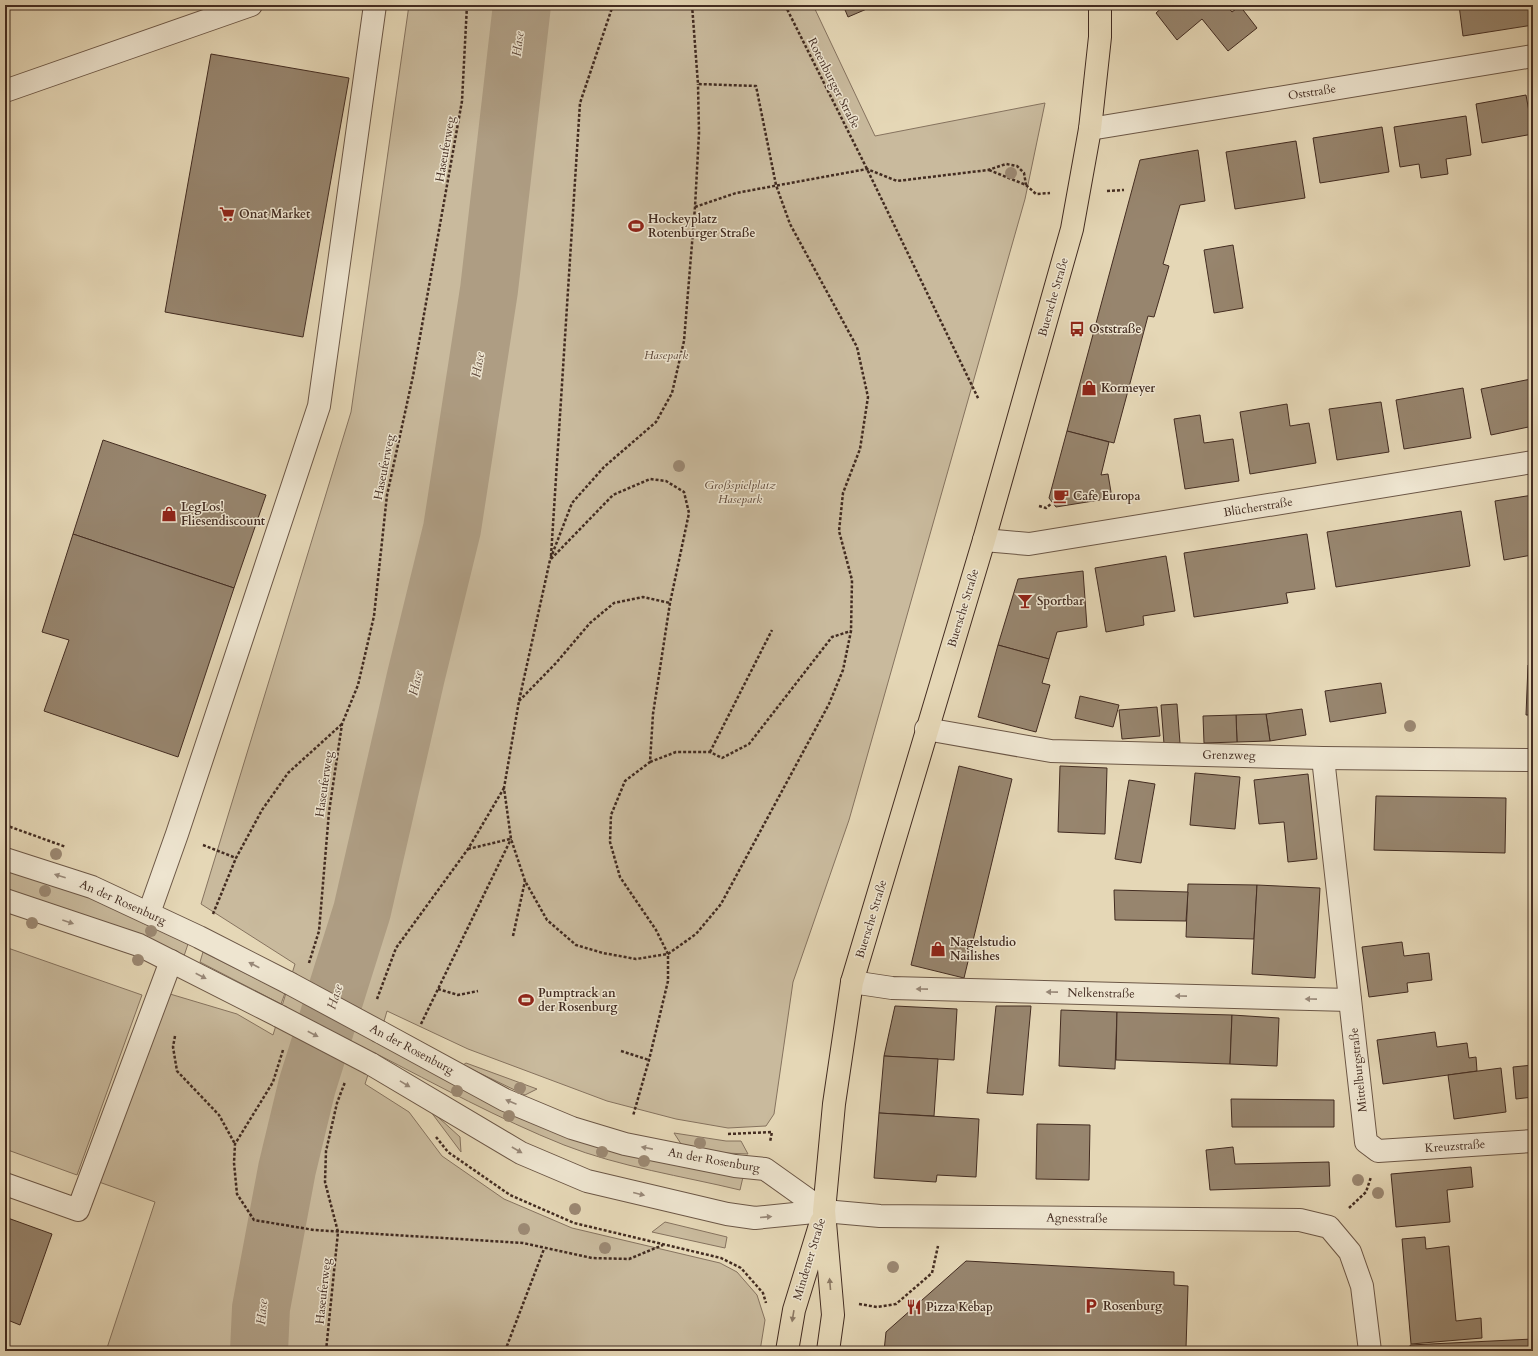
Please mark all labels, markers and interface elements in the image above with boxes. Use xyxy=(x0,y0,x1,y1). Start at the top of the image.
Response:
water label: Hase xyxy=(508,29,529,58)
street label: Rotenburger Straße xyxy=(804,35,864,131)
street label: Oststraße xyxy=(1287,80,1337,104)
street label: Haseuferweg xyxy=(431,115,459,183)
supermarket icon: Onat Market xyxy=(218,205,236,223)
place label: Onat Market xyxy=(239,206,311,222)
place label: Hockeyplatz Rotenburger Straße xyxy=(648,211,755,241)
sports icon: Hockeyplatz Rotenburger Straße xyxy=(627,217,645,235)
street label: Buersche Straße xyxy=(1034,256,1072,338)
bus stop icon: Oststraße xyxy=(1068,320,1086,338)
place label: Oststraße xyxy=(1089,321,1141,337)
park label: Hasepark xyxy=(644,347,688,363)
water label: Hase xyxy=(467,350,489,379)
shop icon: Kormeyer xyxy=(1080,379,1098,397)
place label: Kormeyer xyxy=(1101,380,1155,396)
street label: Haseuferweg xyxy=(370,433,398,501)
park label: Großspielplatz Hasepark xyxy=(704,477,776,507)
cafe icon: Cafe Europa xyxy=(1052,487,1070,505)
place label: Cafe Europa xyxy=(1073,488,1140,504)
street label: Blücherstraße xyxy=(1222,494,1294,520)
place label: LegLos! Fliesendiscount xyxy=(181,499,266,529)
shop icon: LegLos! Fliesendiscount xyxy=(160,505,178,523)
street label: Buersche Straße xyxy=(943,567,983,649)
bar icon: Sportbar xyxy=(1016,592,1034,610)
place label: Sportbar xyxy=(1037,593,1084,609)
water label: Hase xyxy=(404,668,428,697)
street label: Grenzweg xyxy=(1202,747,1256,763)
street label: Haseuferweg xyxy=(311,750,337,818)
one-way arrow xyxy=(54,873,66,879)
street label: An der Rosenburg xyxy=(77,876,169,928)
street label: Buersche Straße xyxy=(851,878,891,960)
one-way arrow xyxy=(63,919,75,925)
place label: Nagelstudio Nailishes xyxy=(950,934,1016,964)
shop icon: Nagelstudio Nailishes xyxy=(929,940,947,958)
one-way arrow xyxy=(249,962,260,969)
one-way arrow xyxy=(196,973,207,979)
water label: Hase xyxy=(323,981,348,1012)
street label: Nelkenstraße xyxy=(1067,984,1135,1002)
place label: Pumptrack an der Rosenburg xyxy=(538,985,618,1015)
one-way arrow xyxy=(915,986,928,992)
one-way arrow xyxy=(1045,989,1058,995)
sports icon: Pumptrack an der Rosenburg xyxy=(517,991,535,1009)
one-way arrow xyxy=(1175,992,1187,999)
one-way arrow xyxy=(1304,996,1317,1002)
street label: An der Rosenburg xyxy=(367,1020,457,1078)
street label: Mittelburgstraße xyxy=(1346,1027,1370,1113)
one-way arrow xyxy=(308,1030,319,1037)
one-way arrow xyxy=(399,1080,411,1087)
one-way arrow xyxy=(505,1099,516,1105)
street label: Kreuzstraße xyxy=(1424,1136,1486,1156)
street label: An der Rosenburg xyxy=(667,1144,762,1176)
one-way arrow xyxy=(641,1145,653,1151)
one-way arrow xyxy=(511,1146,523,1153)
one-way arrow xyxy=(632,1191,645,1197)
street label: Agnesstraße xyxy=(1046,1209,1108,1227)
one-way arrow xyxy=(760,1213,772,1220)
street label: Mindener Straße xyxy=(789,1216,829,1302)
street label: Haseuferweg xyxy=(312,1257,334,1325)
one-way arrow xyxy=(827,1278,833,1291)
parking icon: Rosenburg xyxy=(1082,1297,1100,1315)
water label: Hase xyxy=(252,1298,272,1325)
restaurant icon: Pizza Kebap xyxy=(905,1298,923,1316)
place label: Rosenburg xyxy=(1103,1298,1163,1314)
place label: Pizza Kebap xyxy=(926,1299,993,1315)
one-way arrow xyxy=(790,1310,796,1322)

